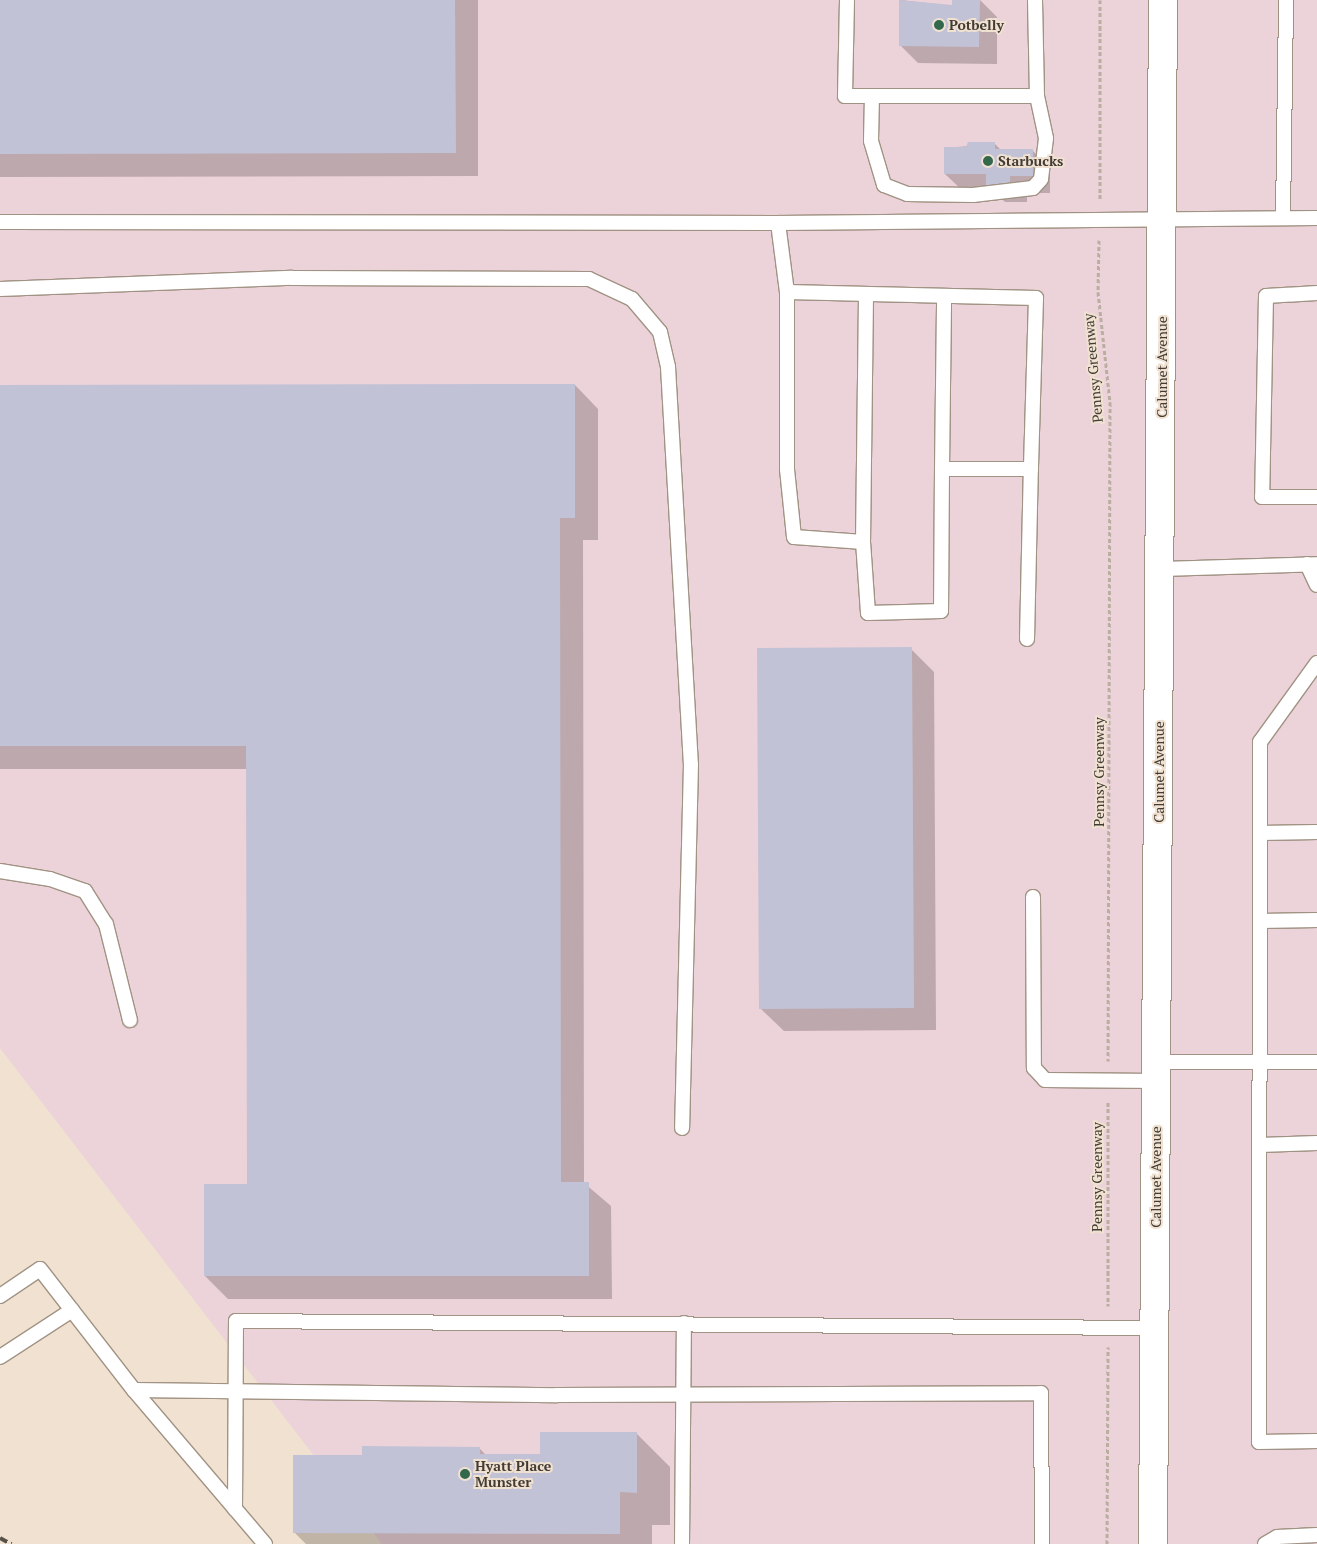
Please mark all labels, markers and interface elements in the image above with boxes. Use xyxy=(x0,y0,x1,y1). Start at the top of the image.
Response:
place label: Potbelly xyxy=(949,17,1004,33)
marker: Potbelly xyxy=(933,19,945,31)
place label: Starbucks xyxy=(998,153,1063,169)
marker: Starbucks xyxy=(982,155,994,167)
street label: Pennsy Greenway xyxy=(1080,313,1106,423)
street label: Calumet Avenue xyxy=(1154,316,1170,418)
street label: Pennsy Greenway xyxy=(1091,717,1107,827)
street label: Calumet Avenue xyxy=(1151,721,1167,823)
street label: Pennsy Greenway xyxy=(1089,1122,1105,1232)
street label: Calumet Avenue xyxy=(1148,1126,1164,1228)
place label: Hyatt Place Munster xyxy=(475,1458,551,1490)
marker: Hyatt Place Munster xyxy=(459,1468,471,1480)

